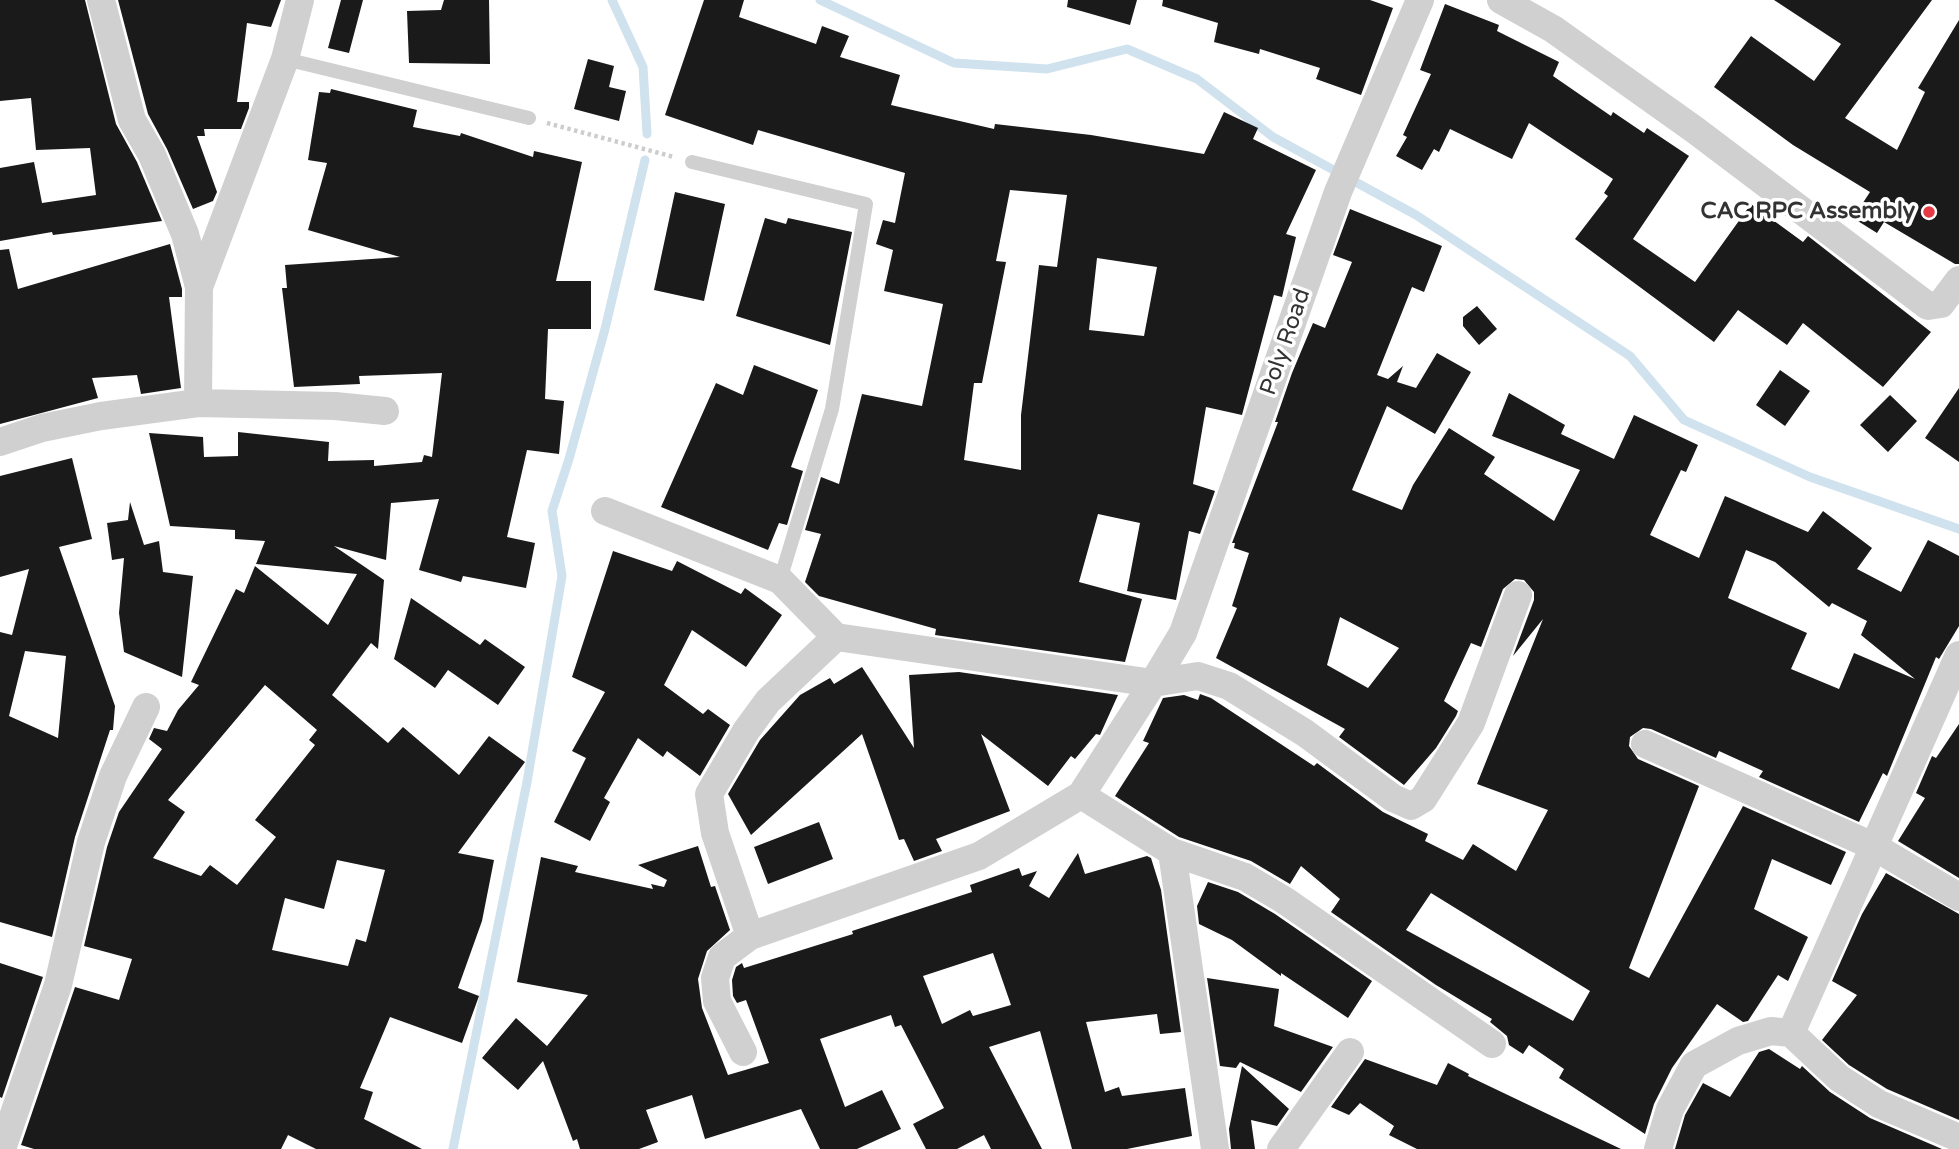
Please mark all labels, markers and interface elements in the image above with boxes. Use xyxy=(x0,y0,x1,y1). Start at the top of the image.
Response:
place label: CAC RPC Assembly xyxy=(1700,198,1915,226)
marker: CAC RPC Assembly xyxy=(1921,204,1937,220)
street label: Poly Road xyxy=(1255,285,1317,399)

